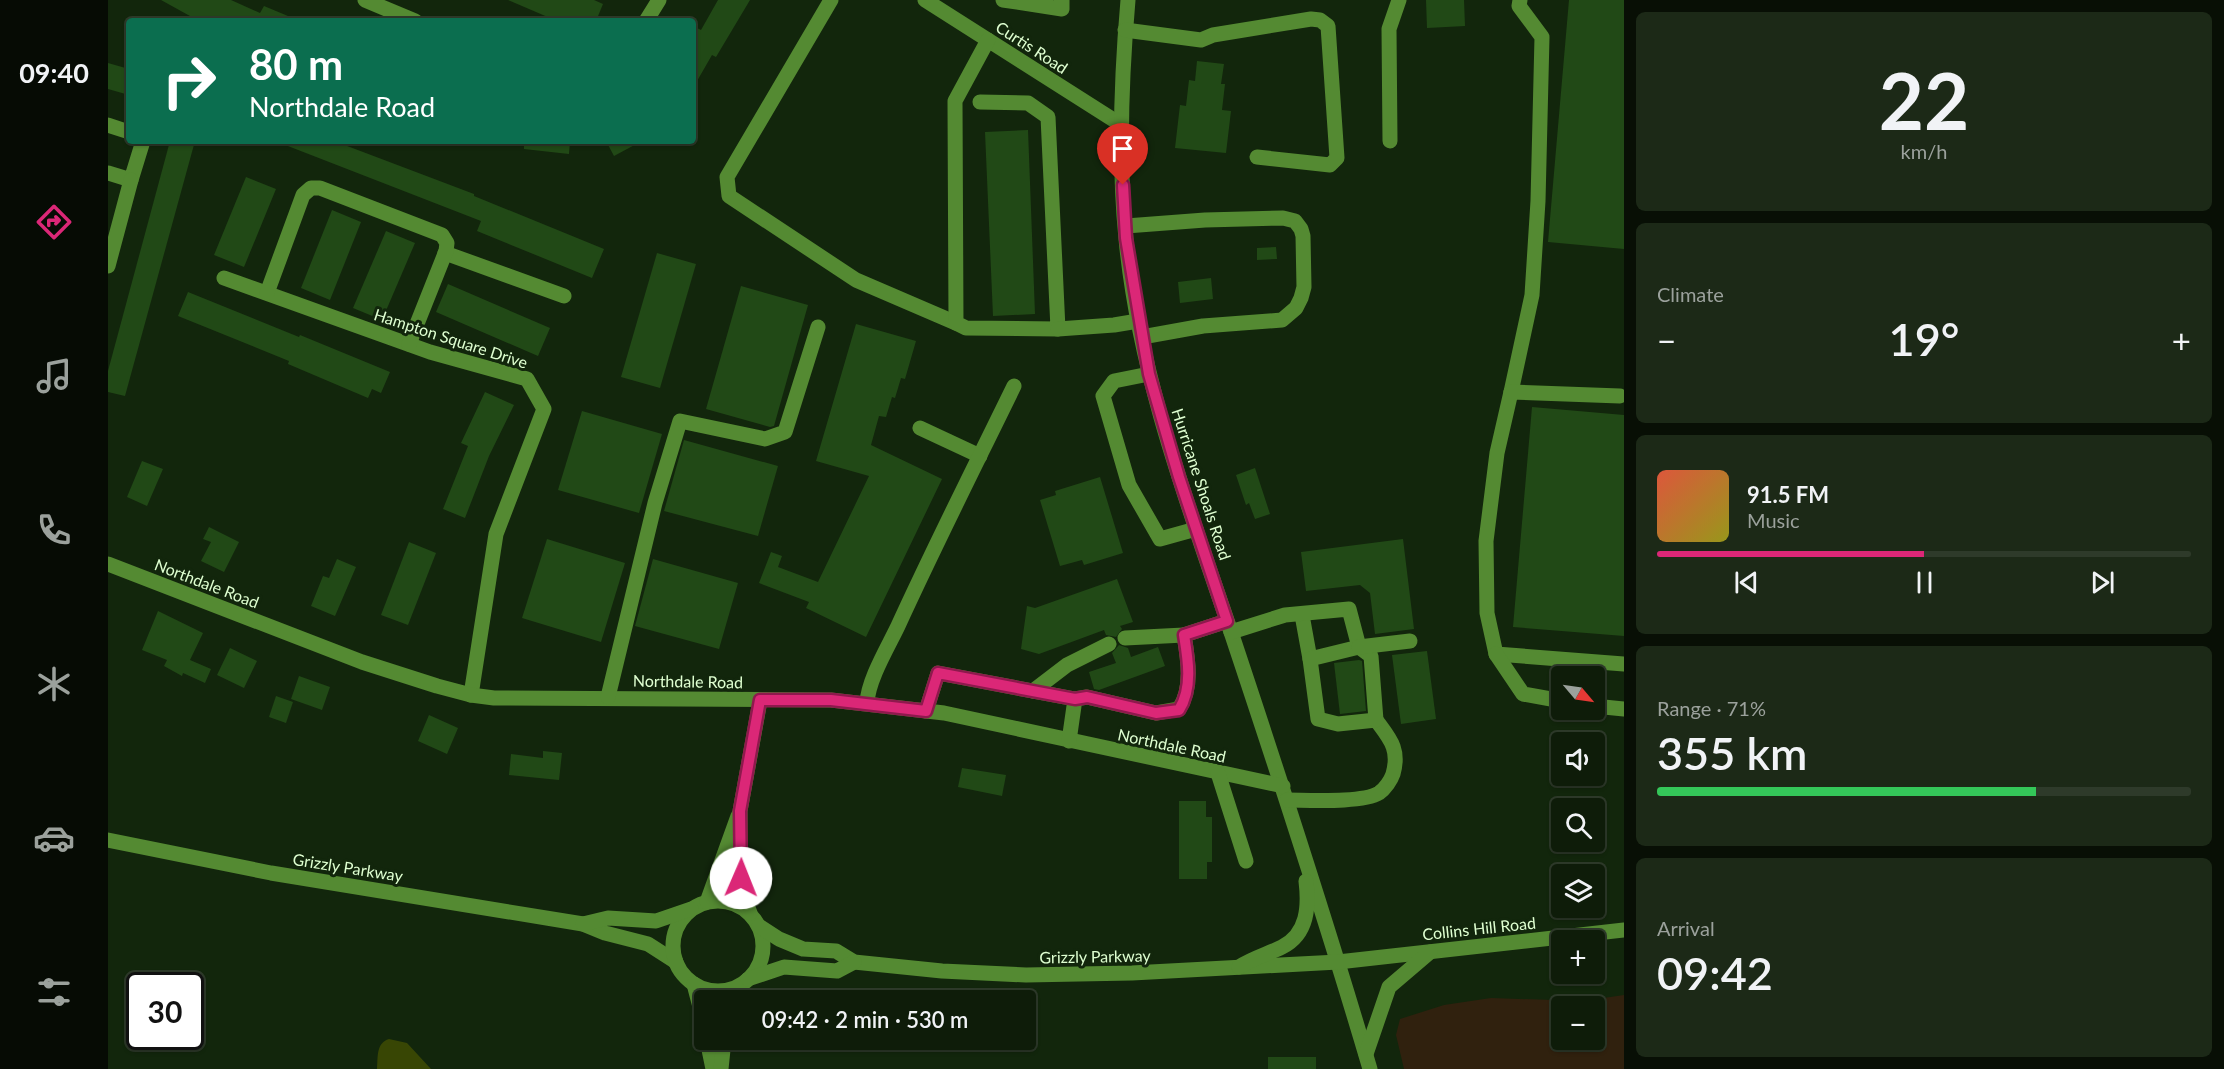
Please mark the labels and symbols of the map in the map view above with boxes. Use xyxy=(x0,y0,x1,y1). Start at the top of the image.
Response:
street label: Curtis Road xyxy=(993,17,1071,77)
pin xyxy=(1097,123,1148,185)
street label: Hampton Square Drive xyxy=(372,304,530,372)
street label: Hurricane Shoals Road xyxy=(1169,406,1235,562)
street label: Northdale Road xyxy=(152,554,262,612)
north arrow xyxy=(1551,666,1605,720)
street label: Northdale Road xyxy=(633,671,743,691)
street label: Northdale Road xyxy=(1116,724,1228,766)
position arrow xyxy=(709,846,773,910)
street label: Grizzly Parkway xyxy=(292,849,405,885)
street label: Collins Hill Road xyxy=(1421,913,1537,943)
street label: Grizzly Parkway xyxy=(1039,946,1151,966)
speed limit sign: 30 xyxy=(126,972,204,1050)

